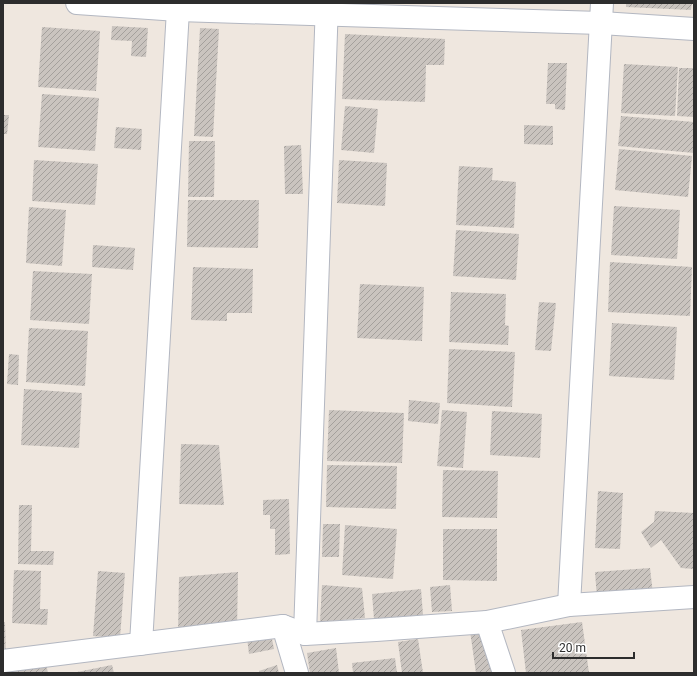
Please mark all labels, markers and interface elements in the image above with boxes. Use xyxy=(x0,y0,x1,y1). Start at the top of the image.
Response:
scale bar xyxy=(553,634,634,660)
text: 20 m xyxy=(559,641,586,655)

